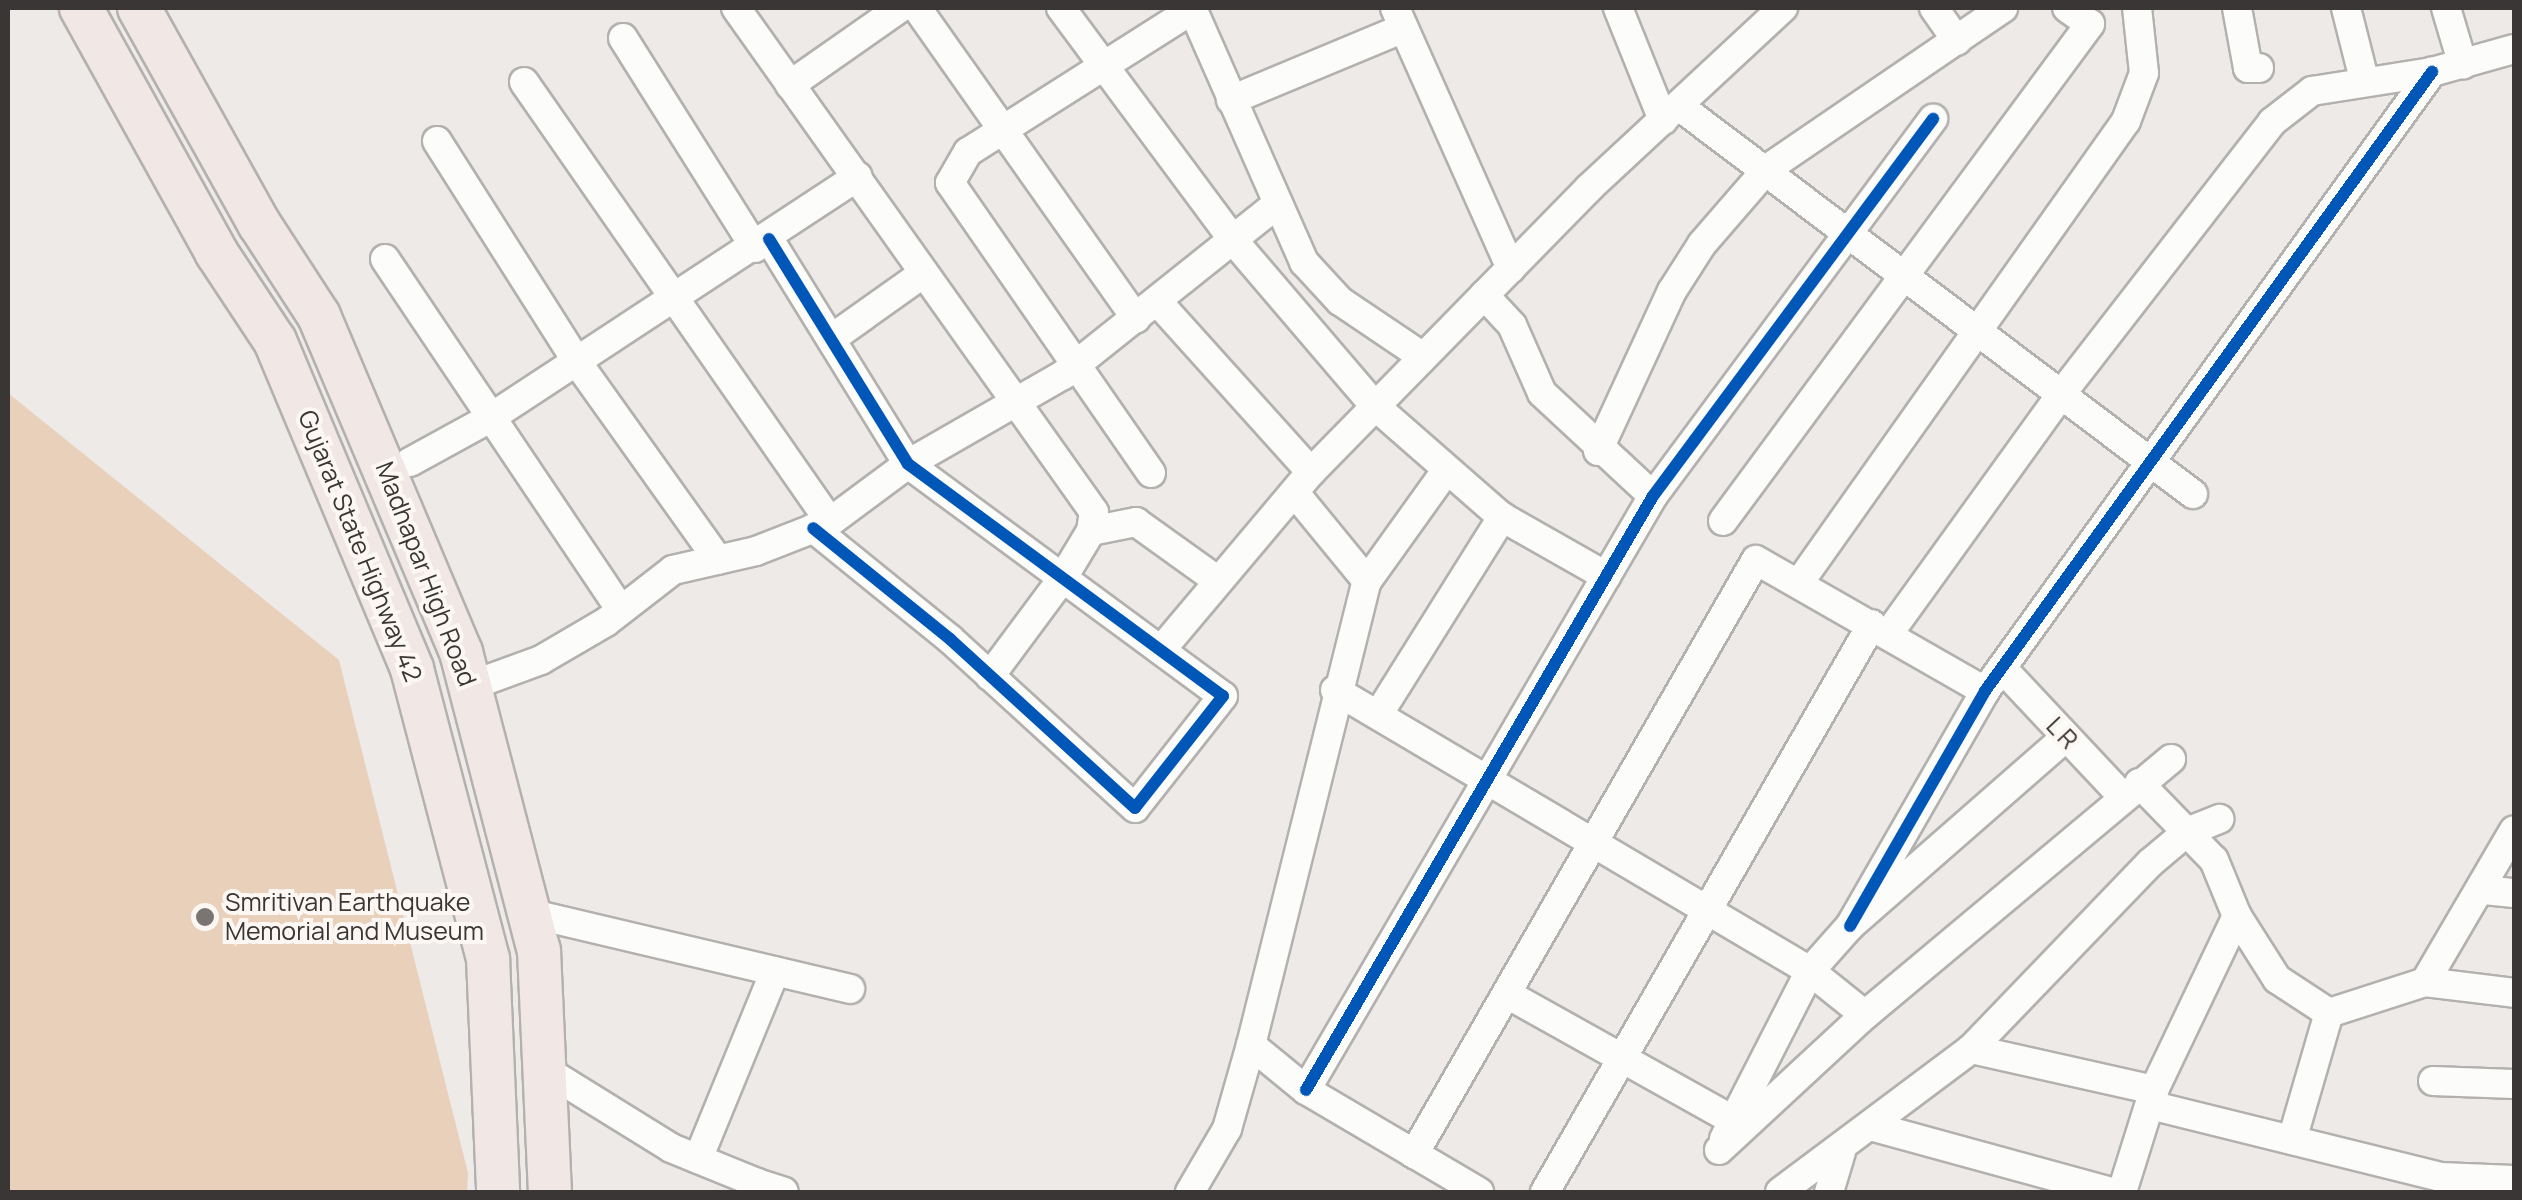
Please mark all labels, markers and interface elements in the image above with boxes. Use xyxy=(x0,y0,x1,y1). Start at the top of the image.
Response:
street label: Gujarat State Highway 42 xyxy=(292,406,428,686)
street label: Madhapar High Road xyxy=(369,458,483,690)
street label: L R xyxy=(2040,711,2084,755)
place label: Smritivan Earthquake Memorial and Museum xyxy=(225,888,484,947)
marker: Smritivan Earthquake Memorial and Museum xyxy=(194,906,216,928)

